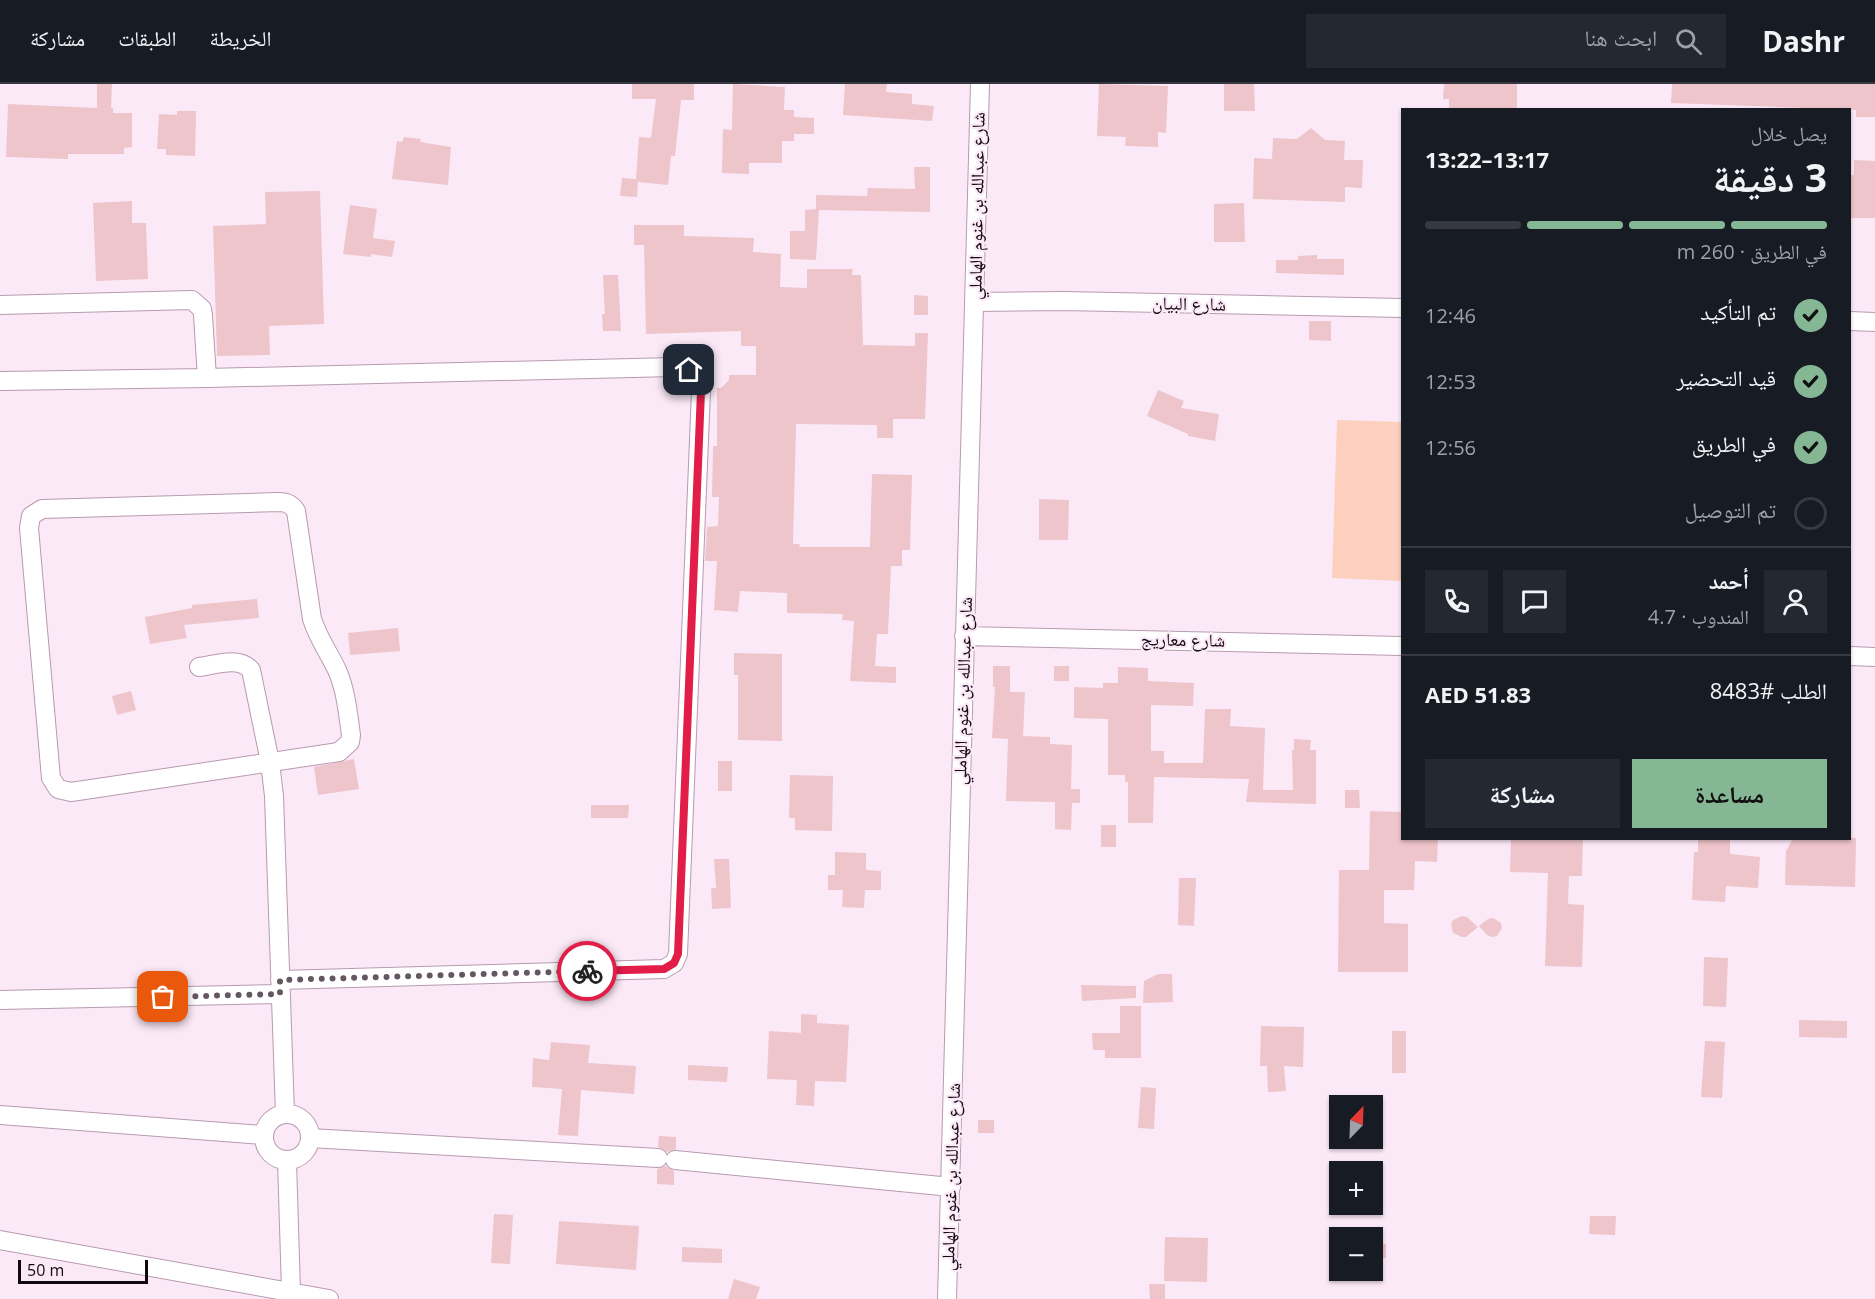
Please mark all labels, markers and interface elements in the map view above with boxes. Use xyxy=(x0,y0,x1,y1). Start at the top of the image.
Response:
search box xyxy=(1306,14,1726,68)
text: ابحث هنا xyxy=(1585,22,1657,52)
text: Dashr xyxy=(1762,22,1845,60)
text: مشاركة xyxy=(30,24,85,52)
text: الطبقات xyxy=(118,24,177,52)
text: الخريطة xyxy=(210,24,271,52)
icon: search xyxy=(1672,25,1705,58)
street label: شارع عبدالله بن غنوم الهاملي xyxy=(962,112,993,300)
text: يصل خلال xyxy=(1751,120,1827,147)
text: 13:17–13:22 xyxy=(1425,144,1549,174)
text: 3 دقيقة xyxy=(1713,150,1827,203)
text: في الطريق · 260 m xyxy=(1677,238,1827,265)
street label: شارع البيان xyxy=(1152,290,1226,316)
text: تم التأكيد xyxy=(1700,296,1776,326)
icon: check xyxy=(1794,299,1827,332)
text: 12:46 xyxy=(1425,302,1476,329)
pin xyxy=(663,344,714,395)
icon: home xyxy=(672,353,705,386)
text: قيد التحضير xyxy=(1676,362,1776,392)
icon: check xyxy=(1794,365,1827,398)
text: 12:53 xyxy=(1425,368,1476,395)
text: في الطريق xyxy=(1692,428,1776,458)
icon: check xyxy=(1794,431,1827,464)
text: 12:56 xyxy=(1425,434,1476,461)
text: تم التوصيل xyxy=(1685,494,1776,524)
text: أحمد xyxy=(1709,565,1749,595)
button: phone xyxy=(1425,570,1488,633)
button: chat xyxy=(1503,570,1566,633)
button: person xyxy=(1764,570,1827,633)
street label: شارع عبدالله بن غنوم الهاملي xyxy=(947,597,981,785)
text: المندوب · 4.7 xyxy=(1648,603,1749,630)
street label: شارع معاريج xyxy=(1141,626,1225,653)
text: الطلب #8483 xyxy=(1710,675,1827,705)
text: AED 51.83 xyxy=(1425,679,1531,709)
button: مشاركة xyxy=(1425,759,1620,828)
button: مساعدة xyxy=(1632,759,1827,828)
courier xyxy=(557,941,617,1001)
icon: bike xyxy=(571,955,604,988)
pin xyxy=(137,971,188,1022)
icon: bag xyxy=(146,980,179,1013)
street label: شارع عبدالله بن غنوم الهاملي xyxy=(935,1083,969,1271)
north arrow xyxy=(1329,1095,1383,1149)
map controls xyxy=(1329,1095,1383,1281)
button: + xyxy=(1329,1161,1383,1215)
button: − xyxy=(1329,1227,1383,1281)
scale bar xyxy=(18,1257,148,1284)
text: 50 m xyxy=(27,1259,64,1281)

